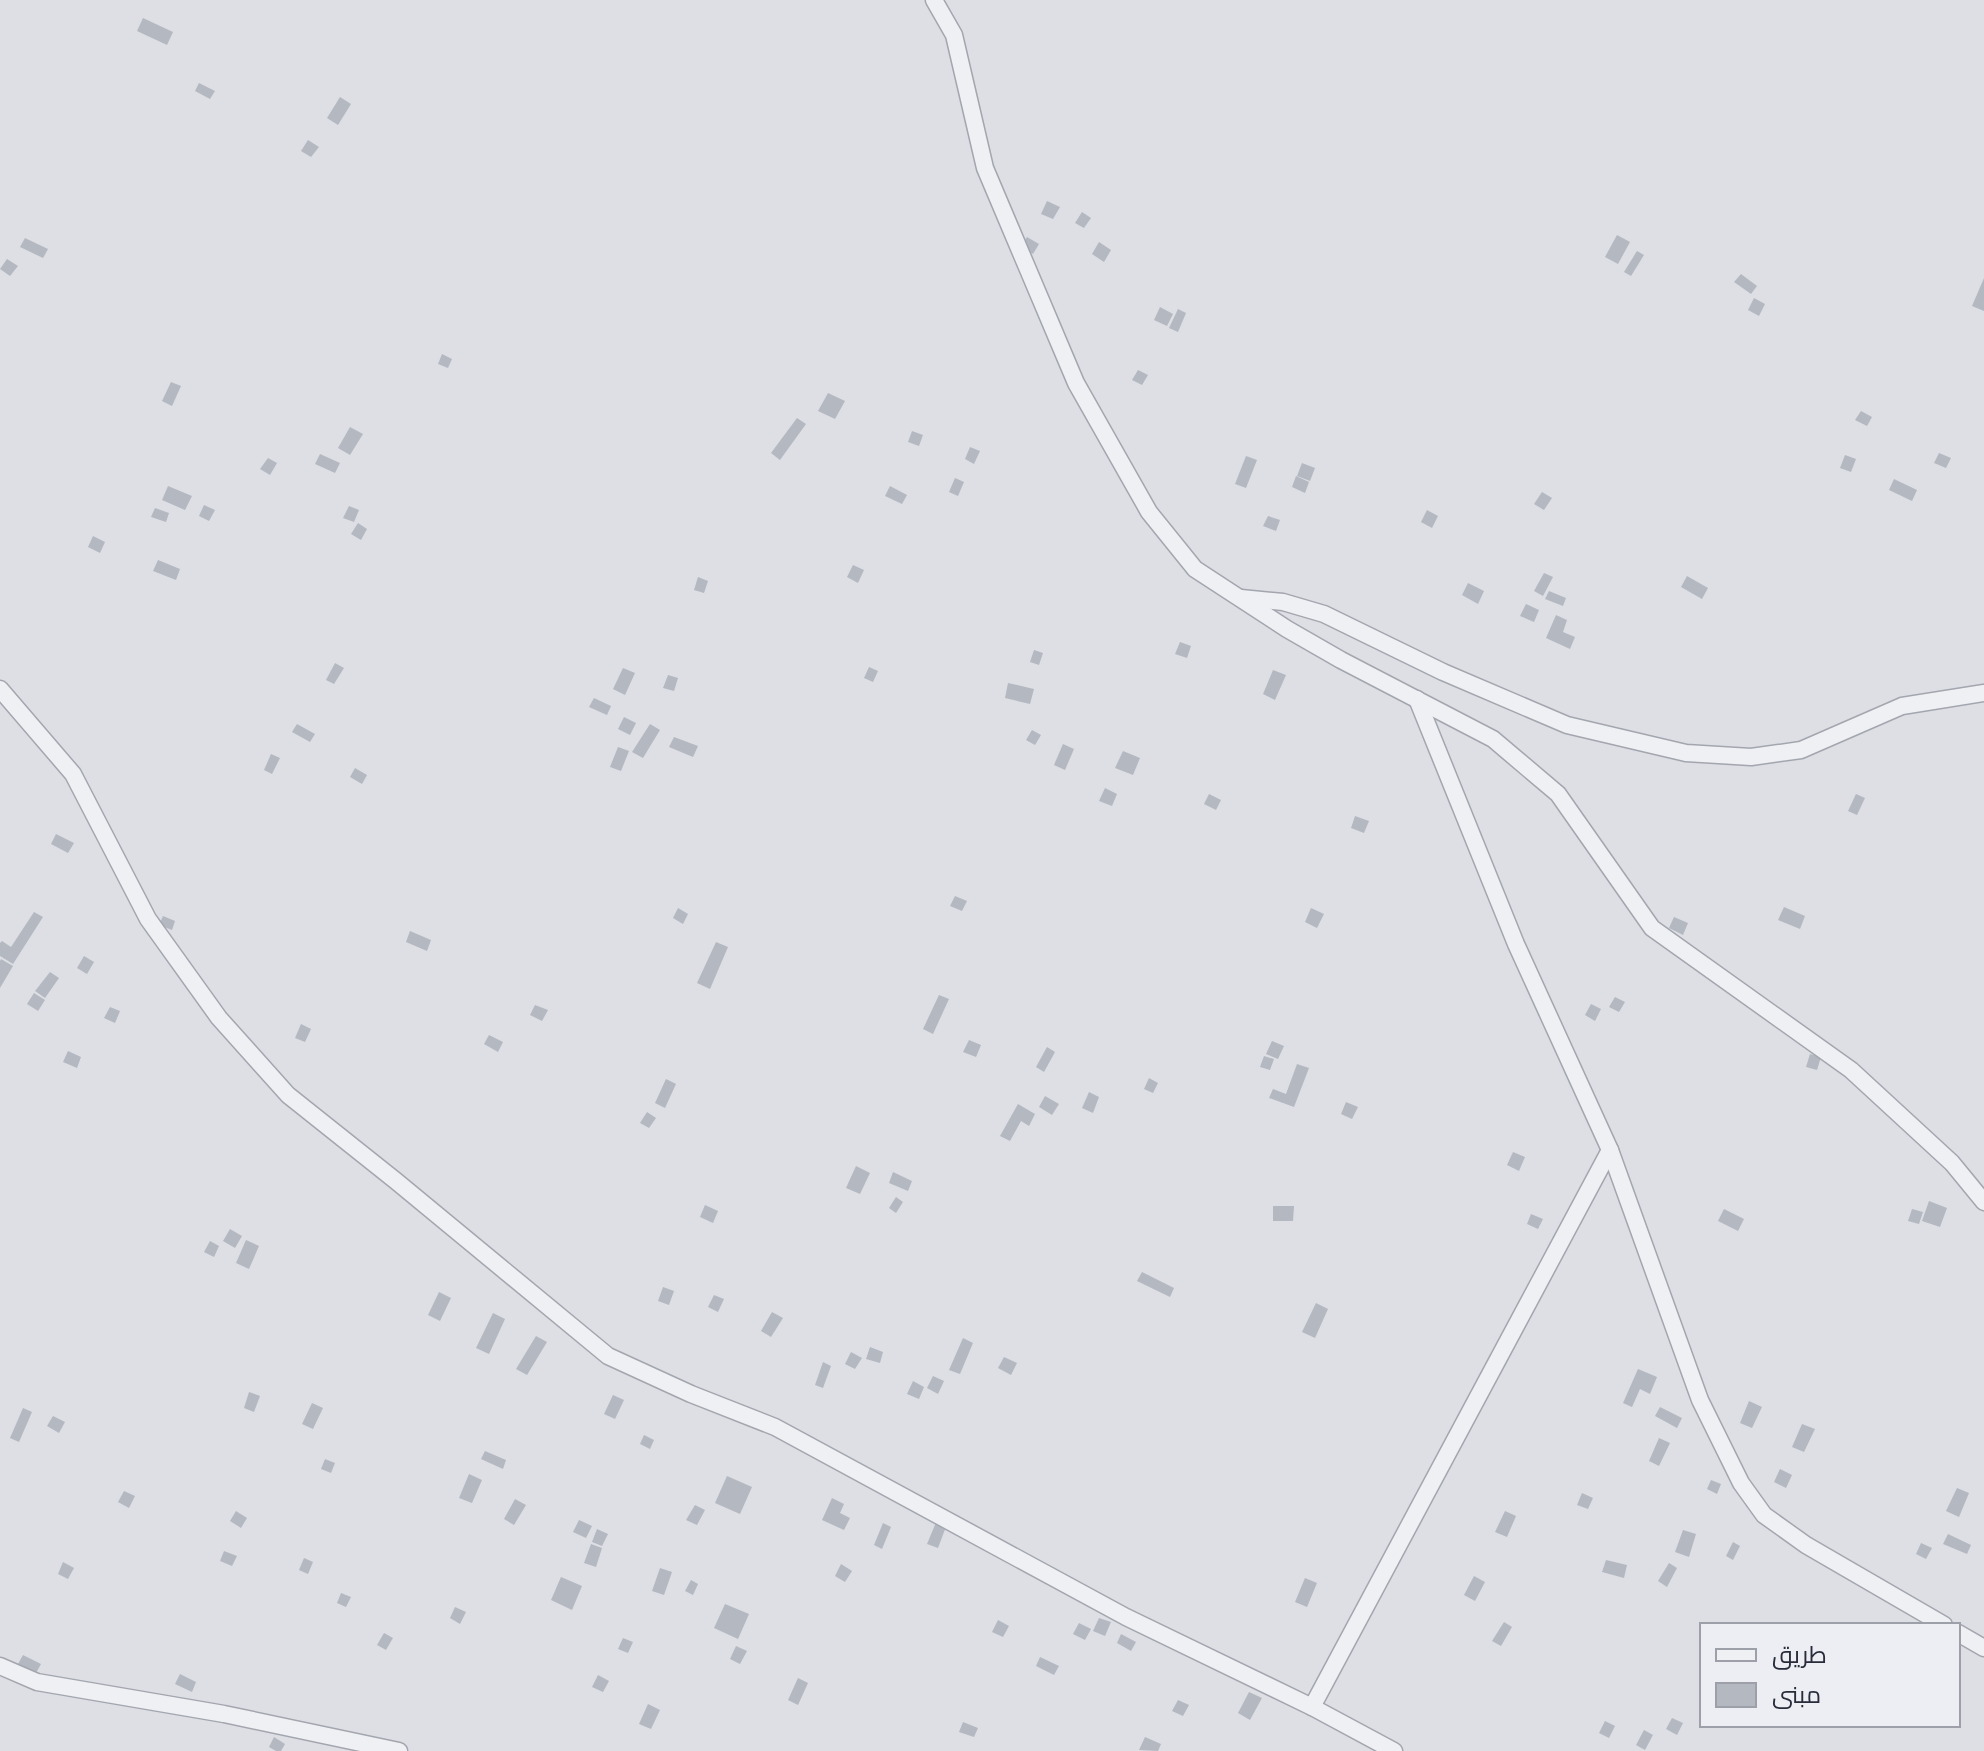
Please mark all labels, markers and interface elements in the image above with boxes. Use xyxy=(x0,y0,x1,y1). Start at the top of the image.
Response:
legend xyxy=(1700,1623,1960,1727)
text: طريق xyxy=(1772,1640,1827,1670)
text: مبنى xyxy=(1772,1680,1821,1709)

